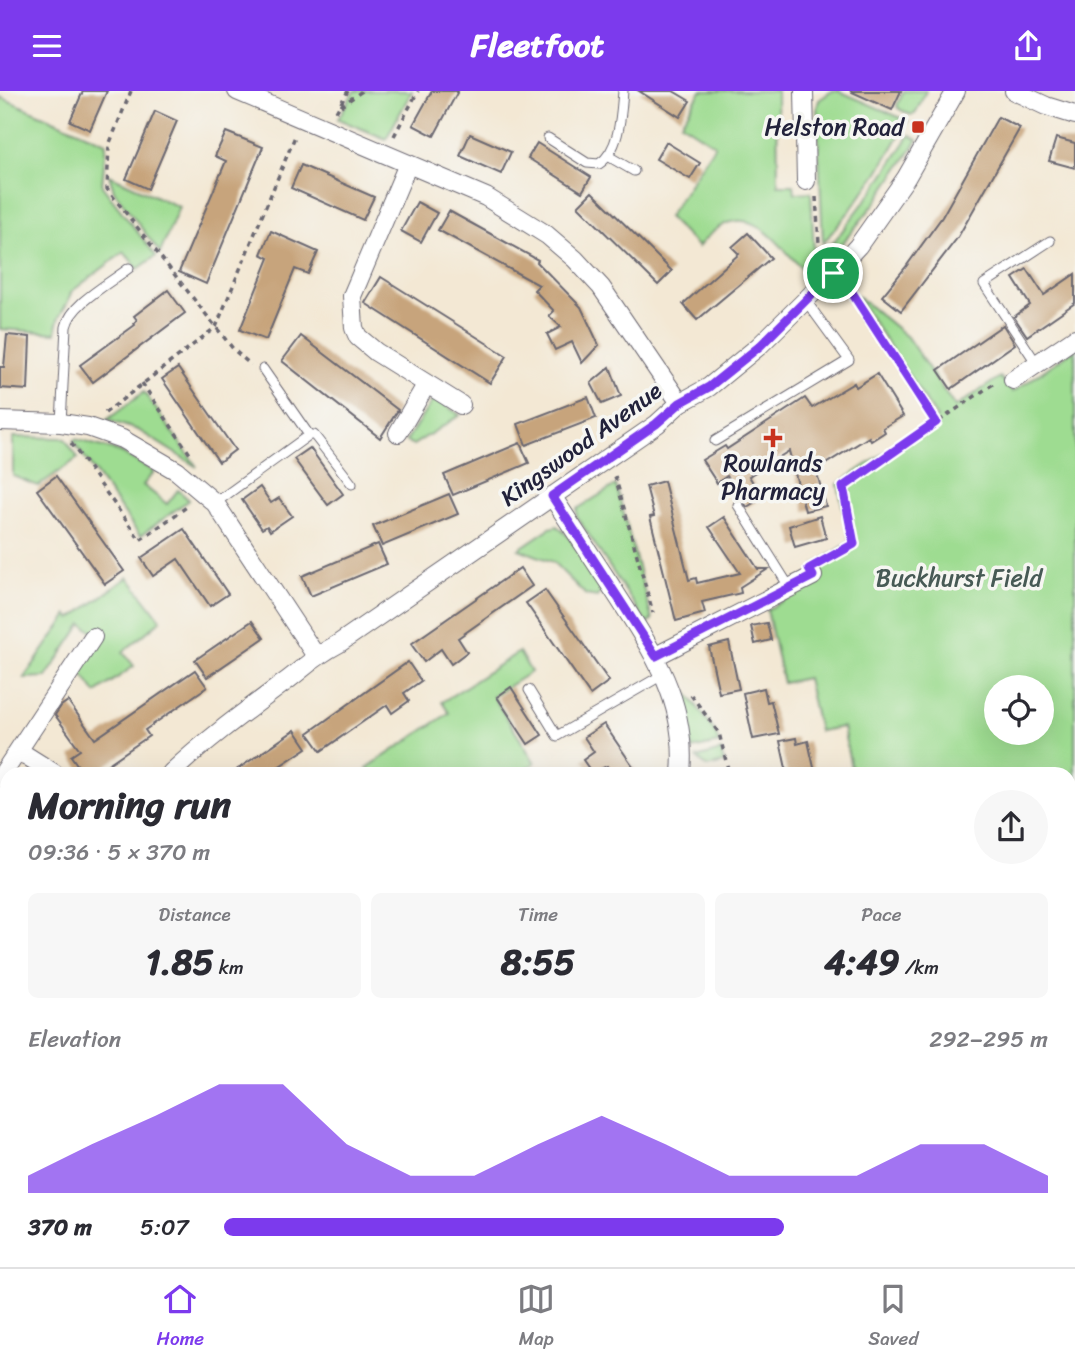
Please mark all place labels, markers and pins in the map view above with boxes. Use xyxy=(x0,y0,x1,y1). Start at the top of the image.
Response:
place label: Helston Road xyxy=(765,106,905,148)
marker: Helston Road xyxy=(910,119,926,135)
pin xyxy=(803,243,863,303)
marker: Rowlands Pharmacy xyxy=(765,430,781,446)
place label: Rowlands Pharmacy xyxy=(721,442,826,512)

